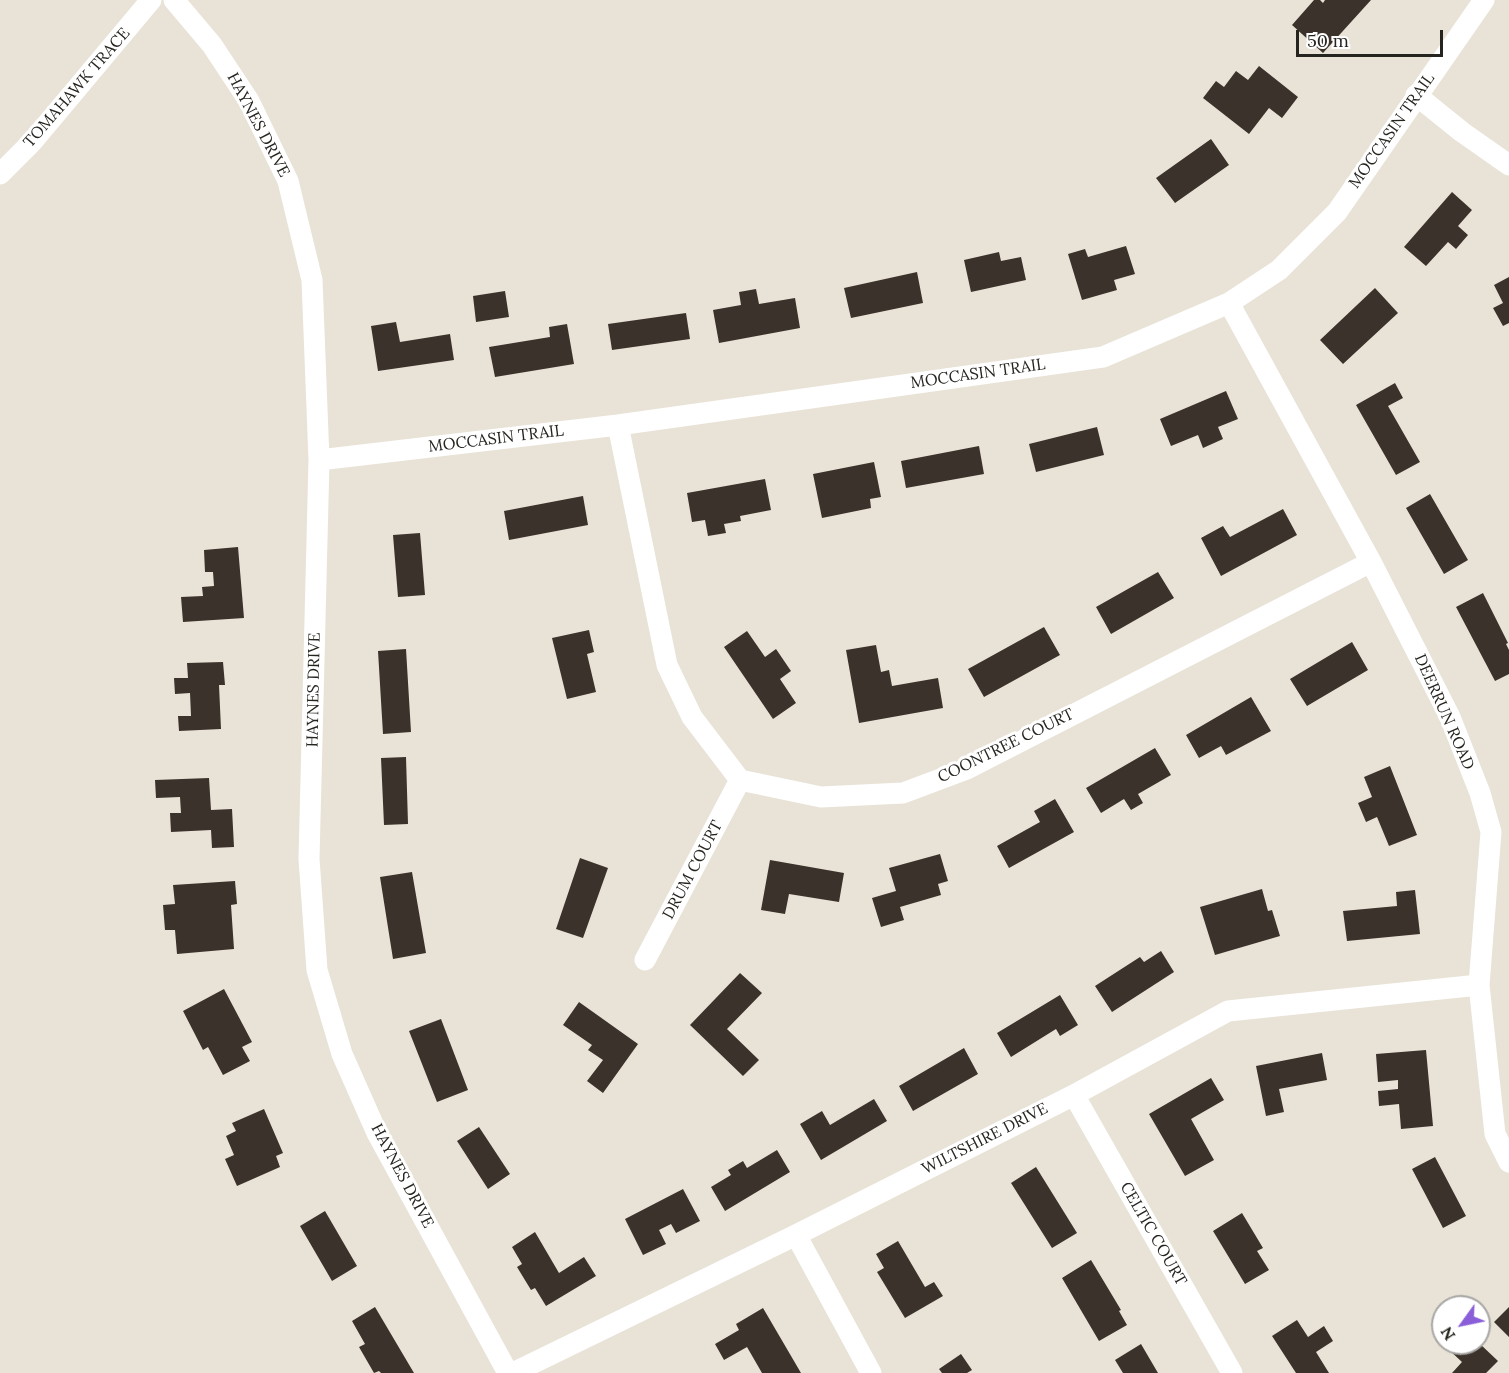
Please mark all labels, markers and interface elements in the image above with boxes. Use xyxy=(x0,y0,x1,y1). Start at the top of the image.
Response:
scale bar xyxy=(1299,18,1446,56)
street label: TOMAHAWK TRACE xyxy=(20,24,134,152)
text: 50 m xyxy=(1307,29,1349,52)
street label: HAYNES DRIVE xyxy=(223,70,293,180)
street label: MOCCASIN TRAIL xyxy=(1345,70,1439,192)
street label: MOCCASIN TRAIL xyxy=(909,355,1047,393)
street label: MOCCASIN TRAIL xyxy=(427,421,565,457)
street label: HAYNES DRIVE xyxy=(303,632,325,748)
street label: DEERRUN ROAD xyxy=(1410,651,1478,773)
street label: COONTREE COURT xyxy=(935,705,1077,787)
street label: DRUM COURT xyxy=(659,817,727,923)
street label: WILTSHIRE DRIVE xyxy=(919,1099,1051,1179)
street label: HAYNES DRIVE xyxy=(367,1121,437,1231)
street label: CELTIC COURT xyxy=(1116,1179,1190,1289)
north arrow xyxy=(1431,1295,1491,1355)
text: N xyxy=(1436,1323,1459,1344)

